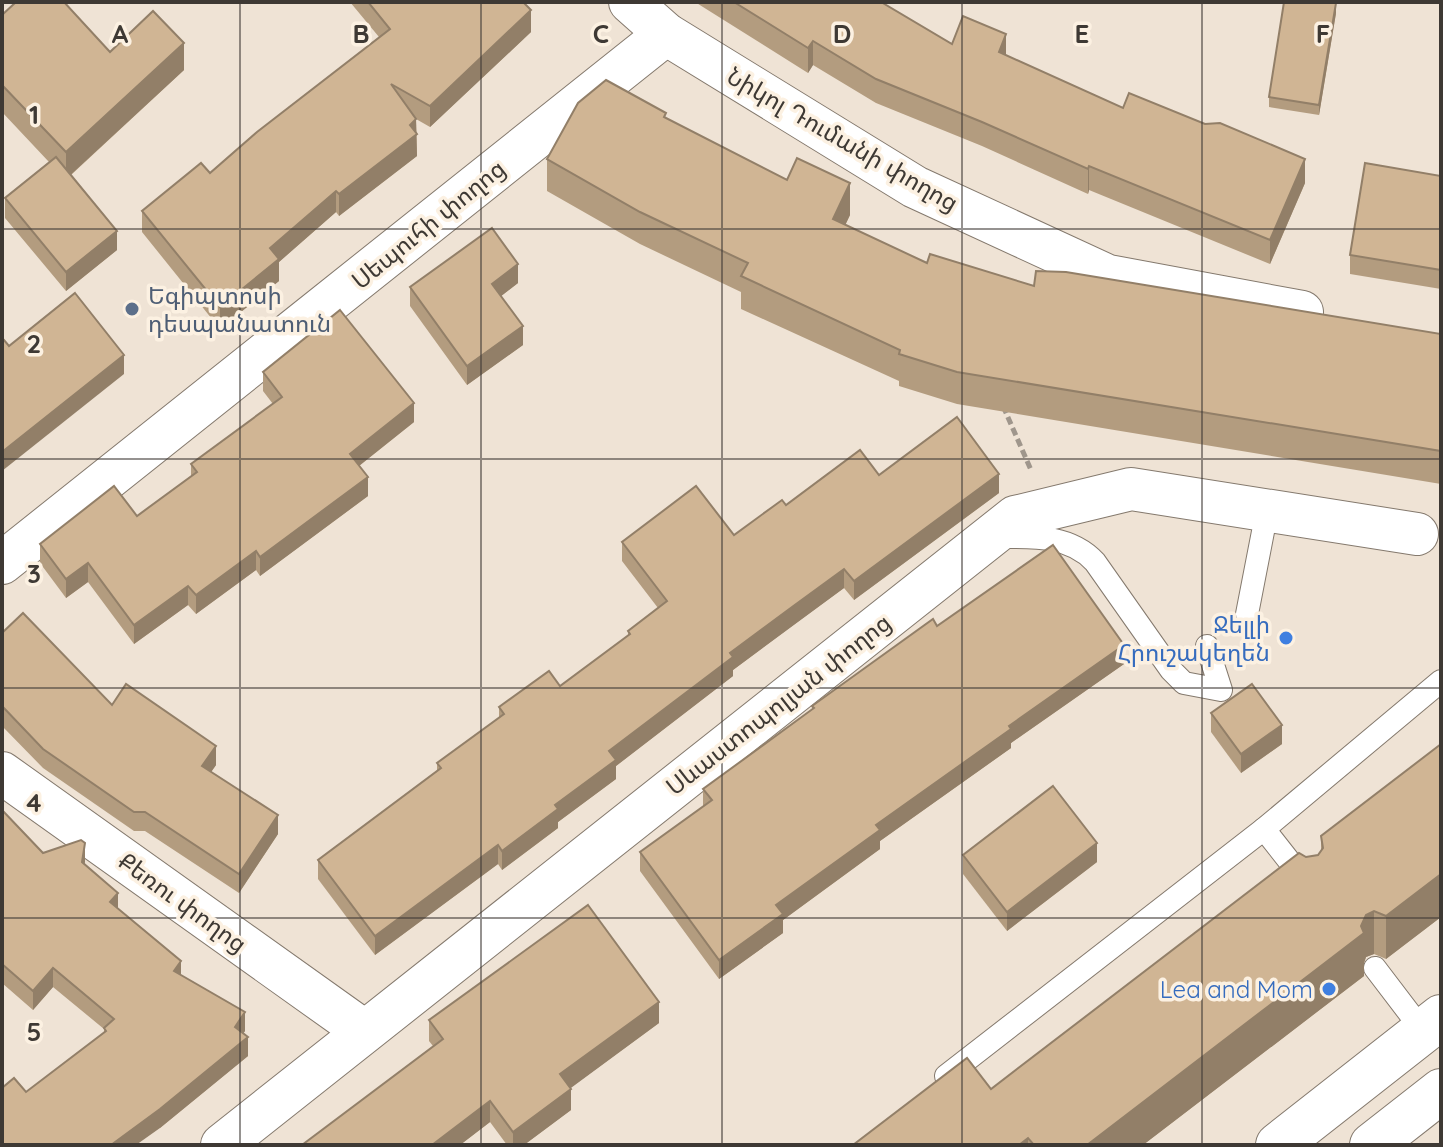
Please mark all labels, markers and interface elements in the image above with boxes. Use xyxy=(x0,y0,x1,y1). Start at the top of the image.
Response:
text: A xyxy=(112,17,129,50)
text: B xyxy=(352,17,370,50)
text: C xyxy=(593,17,609,50)
text: D xyxy=(833,17,851,50)
text: E xyxy=(1075,17,1089,50)
text: F xyxy=(1316,17,1330,50)
street label: Նիկոլ Դումանի փողոց xyxy=(722,61,964,217)
text: 1 xyxy=(29,98,39,131)
street label: Սեպուհի փողոց xyxy=(345,153,511,295)
place label: Եգիպտոսի դեսպանատուն xyxy=(148,280,331,338)
marker: Եգիպտոսի դեսպանատուն xyxy=(123,300,141,318)
text: 2 xyxy=(27,327,41,360)
text: 3 xyxy=(27,557,41,590)
street label: Սևաստոպոլյան փողոց xyxy=(659,607,897,801)
place label: Ջելլի Հրուշակեղեն xyxy=(1118,609,1270,667)
marker: Ջելլի Հրուշակեղեն xyxy=(1277,629,1295,647)
text: 4 xyxy=(26,786,42,819)
street label: Քեռու փողոց xyxy=(113,845,253,959)
place label: Lea and Mom xyxy=(1160,974,1313,1004)
marker: Lea and Mom xyxy=(1320,980,1338,998)
text: 5 xyxy=(27,1015,41,1048)

